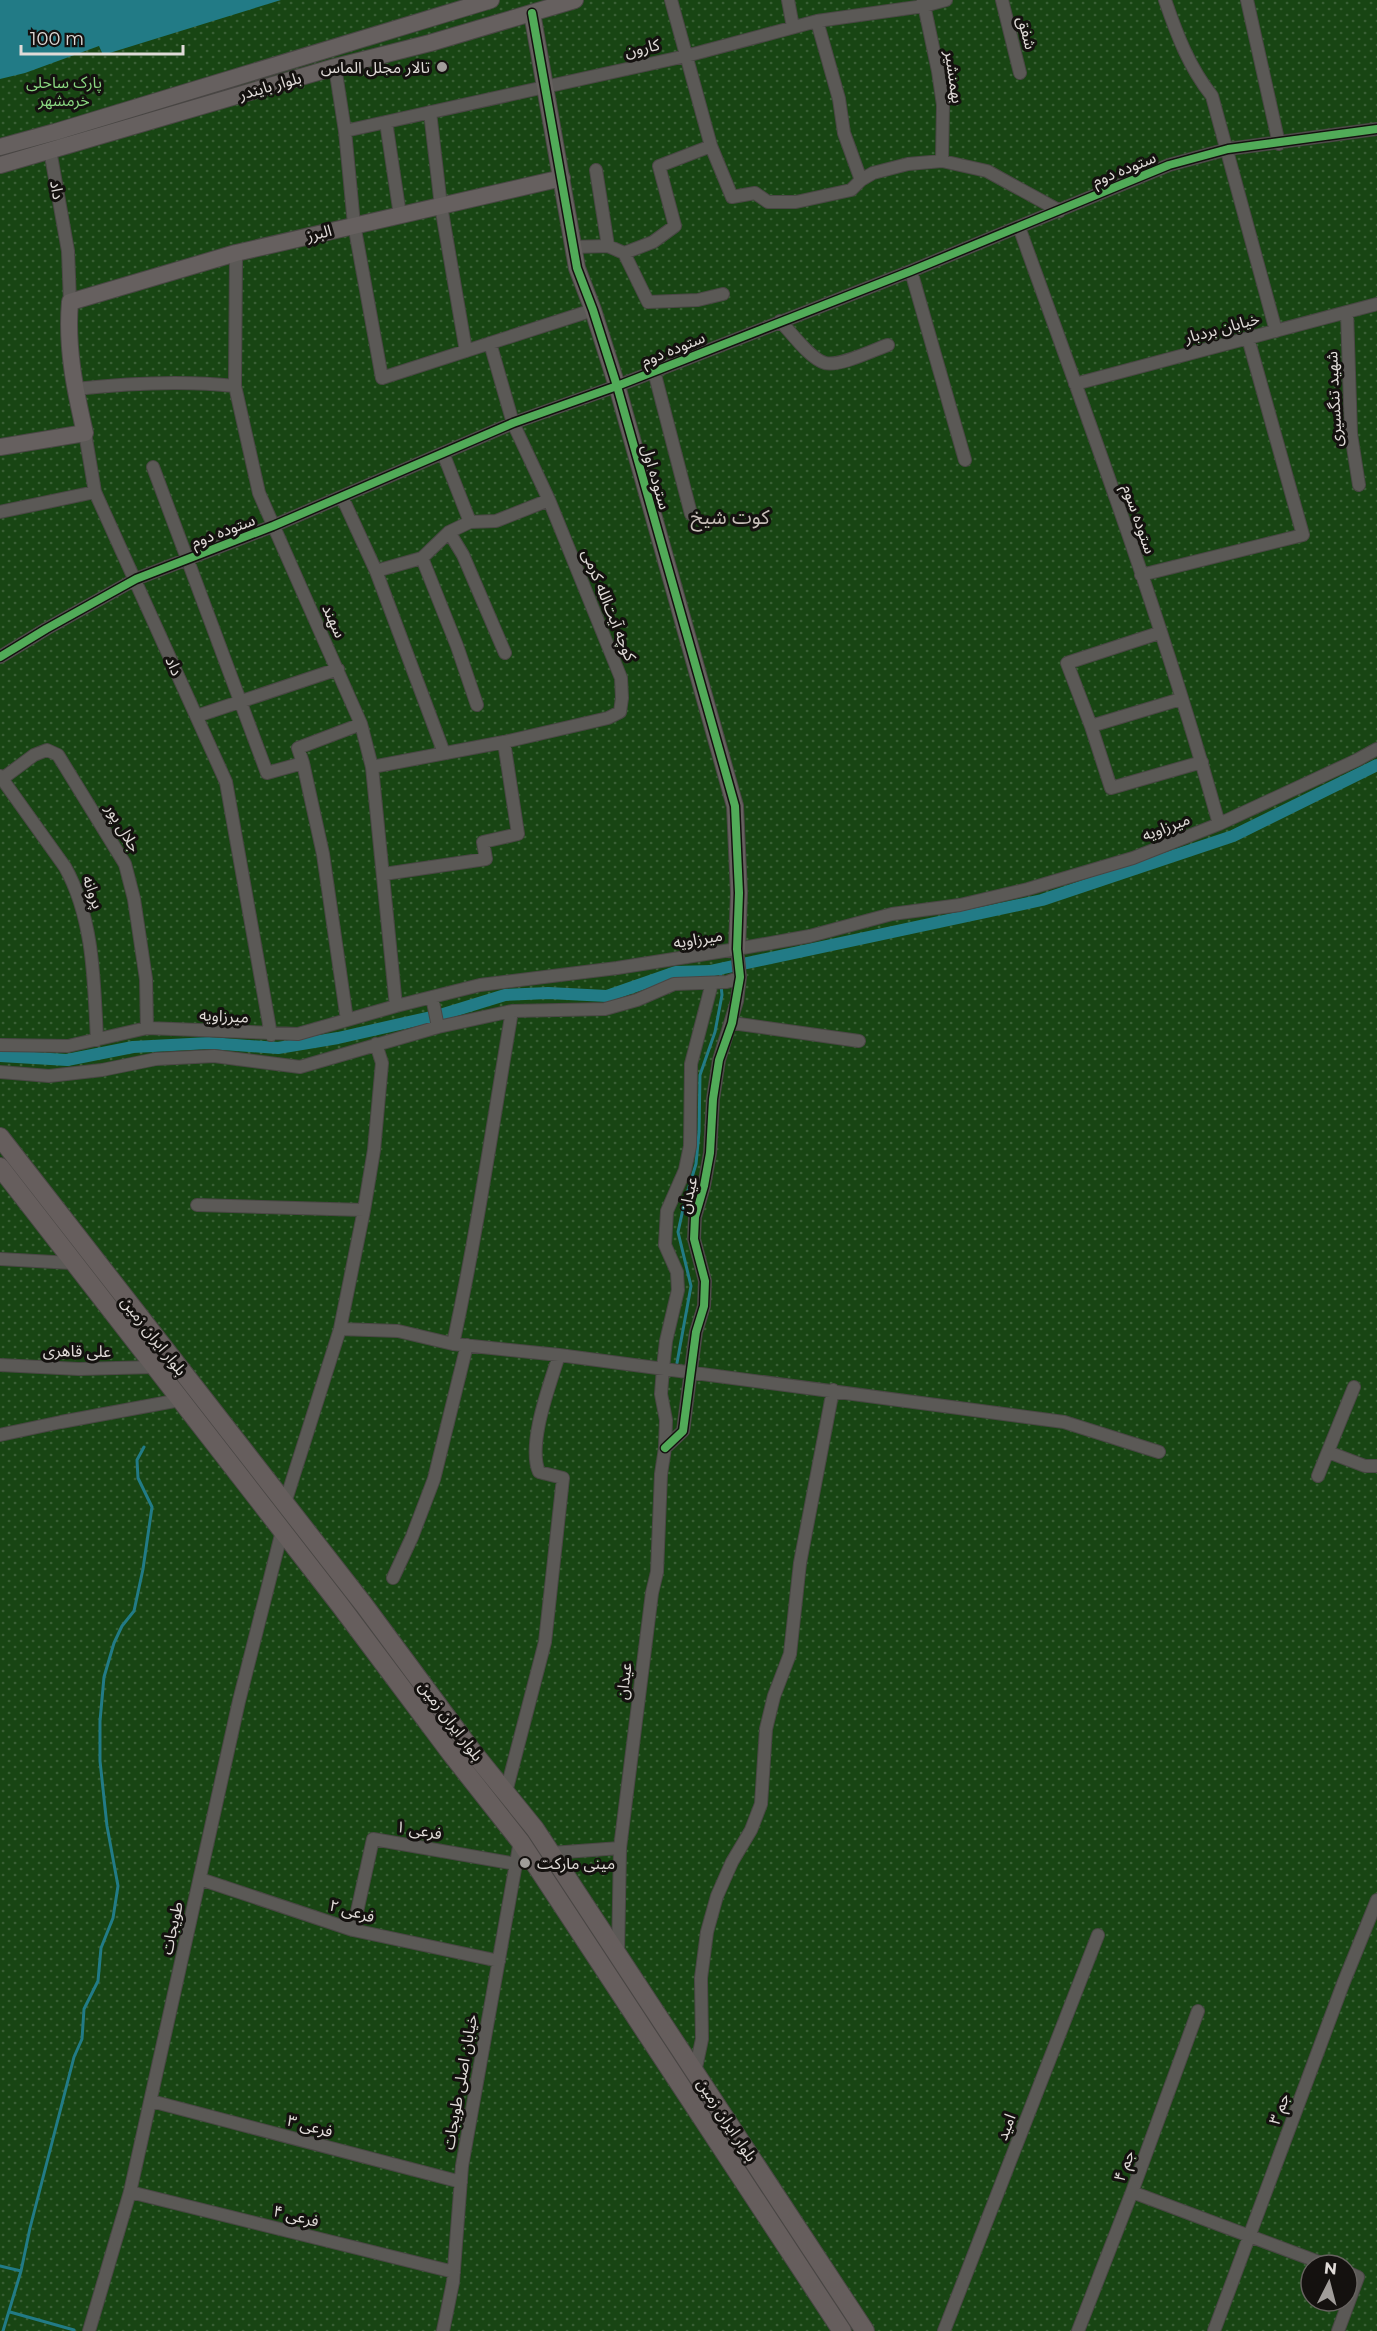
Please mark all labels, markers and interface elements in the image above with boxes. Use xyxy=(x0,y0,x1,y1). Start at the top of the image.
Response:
street label: شفق xyxy=(1013,14,1040,52)
scale bar xyxy=(21,18,183,56)
text: 100 m xyxy=(30,28,84,50)
street label: کارون xyxy=(623,35,662,61)
street label: بهمنشیر xyxy=(941,48,967,105)
place label: تالار مجلل الماس xyxy=(321,58,430,77)
marker: تالار مجلل الماس xyxy=(435,60,449,74)
street label: بلوار بایندر xyxy=(236,68,303,104)
park label: پارک ساحلی خرمشهر xyxy=(26,73,102,110)
street label: ستوده دوم xyxy=(1089,148,1160,193)
street label: داد xyxy=(46,179,68,201)
street label: البرز xyxy=(303,221,334,246)
street label: خیابان بردبار xyxy=(1181,309,1262,347)
street label: ستوده دوم xyxy=(638,328,709,373)
street label: شهید تنگسیری xyxy=(1322,351,1346,447)
street label: ستوده اول xyxy=(637,442,674,512)
street label: ستوده سوم xyxy=(1115,482,1160,557)
district label: کوت شیخ xyxy=(691,505,770,532)
street label: ستوده دوم xyxy=(188,510,259,555)
street label: کوچه آیت‌الله کرمی xyxy=(577,546,640,664)
street label: سهند xyxy=(318,601,350,641)
street label: داد xyxy=(161,653,187,679)
street label: جلال پور xyxy=(100,800,144,856)
street label: میرزاویه xyxy=(1139,809,1193,845)
street label: پروانه xyxy=(77,873,108,912)
street label: میرزاویه xyxy=(672,926,724,952)
street label: میرزاویه xyxy=(199,1005,249,1027)
street label: عیدان xyxy=(675,1175,701,1215)
street label: بلوار ایران زمین xyxy=(117,1293,191,1379)
street label: علی قاهری xyxy=(43,1341,111,1361)
street label: عیدان xyxy=(612,1661,636,1701)
street label: بلوار ایران زمین xyxy=(415,1677,487,1765)
street label: فرعی ۱ xyxy=(395,1817,443,1843)
place label: مینی مارکت xyxy=(537,1854,615,1873)
marker: مینی مارکت xyxy=(518,1856,532,1870)
street label: فرعی ۲ xyxy=(327,1895,377,1927)
street label: طویجات xyxy=(157,1899,187,1956)
street label: خیابان اصلی طویجات xyxy=(439,2013,481,2151)
street label: بلوار ایران زمین xyxy=(693,2075,761,2165)
street label: جم ۳ xyxy=(1265,2091,1296,2128)
street label: فرعی ۳ xyxy=(285,2111,335,2141)
street label: امید xyxy=(992,2111,1020,2143)
street label: جم ۴ xyxy=(1110,2148,1141,2185)
street label: فرعی ۴ xyxy=(271,2201,321,2231)
north arrow xyxy=(1299,2253,1359,2313)
text: N xyxy=(1323,2258,1338,2279)

